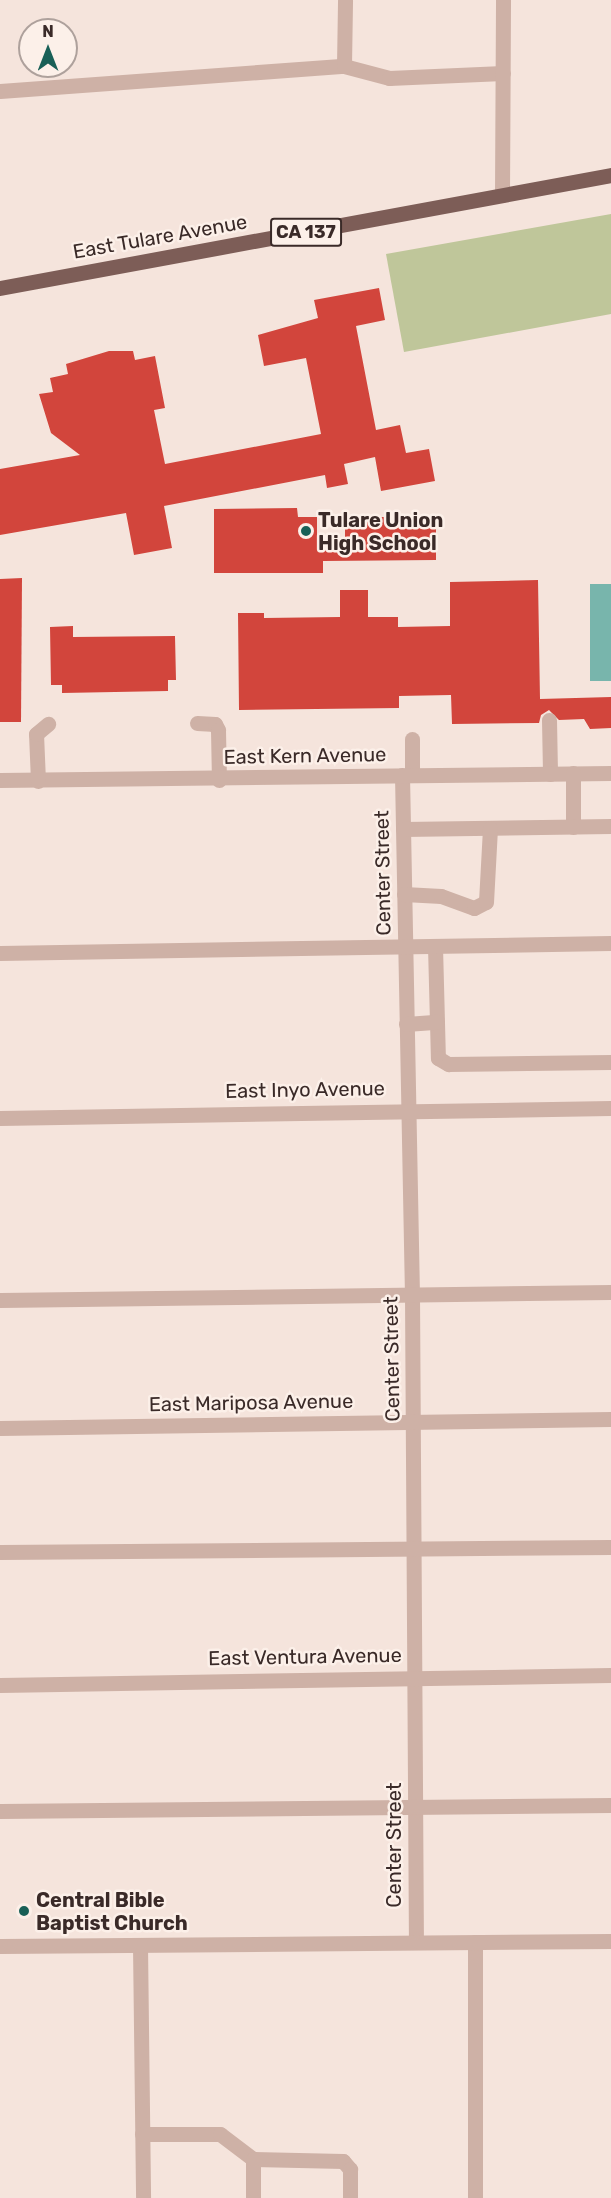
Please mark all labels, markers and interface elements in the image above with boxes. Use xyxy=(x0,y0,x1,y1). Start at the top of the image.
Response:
north arrow xyxy=(18,18,78,78)
text: N xyxy=(42,22,54,41)
street label: East Tulare Avenue xyxy=(70,210,250,264)
road number: CA 137 xyxy=(268,217,344,247)
place label: Tulare Union High School xyxy=(318,508,443,555)
marker: Tulare Union High School xyxy=(299,524,313,538)
street label: East Kern Avenue xyxy=(223,743,387,769)
street label: Center Street xyxy=(370,810,396,936)
street label: East Inyo Avenue xyxy=(225,1077,385,1103)
street label: Center Street xyxy=(379,1296,405,1422)
street label: East Mariposa Avenue xyxy=(148,1389,354,1417)
street label: East Ventura Avenue xyxy=(208,1643,402,1671)
street label: Center Street xyxy=(382,1782,406,1908)
place label: Central Bible Baptist Church xyxy=(36,1888,188,1935)
marker: Central Bible Baptist Church xyxy=(17,1904,31,1918)

